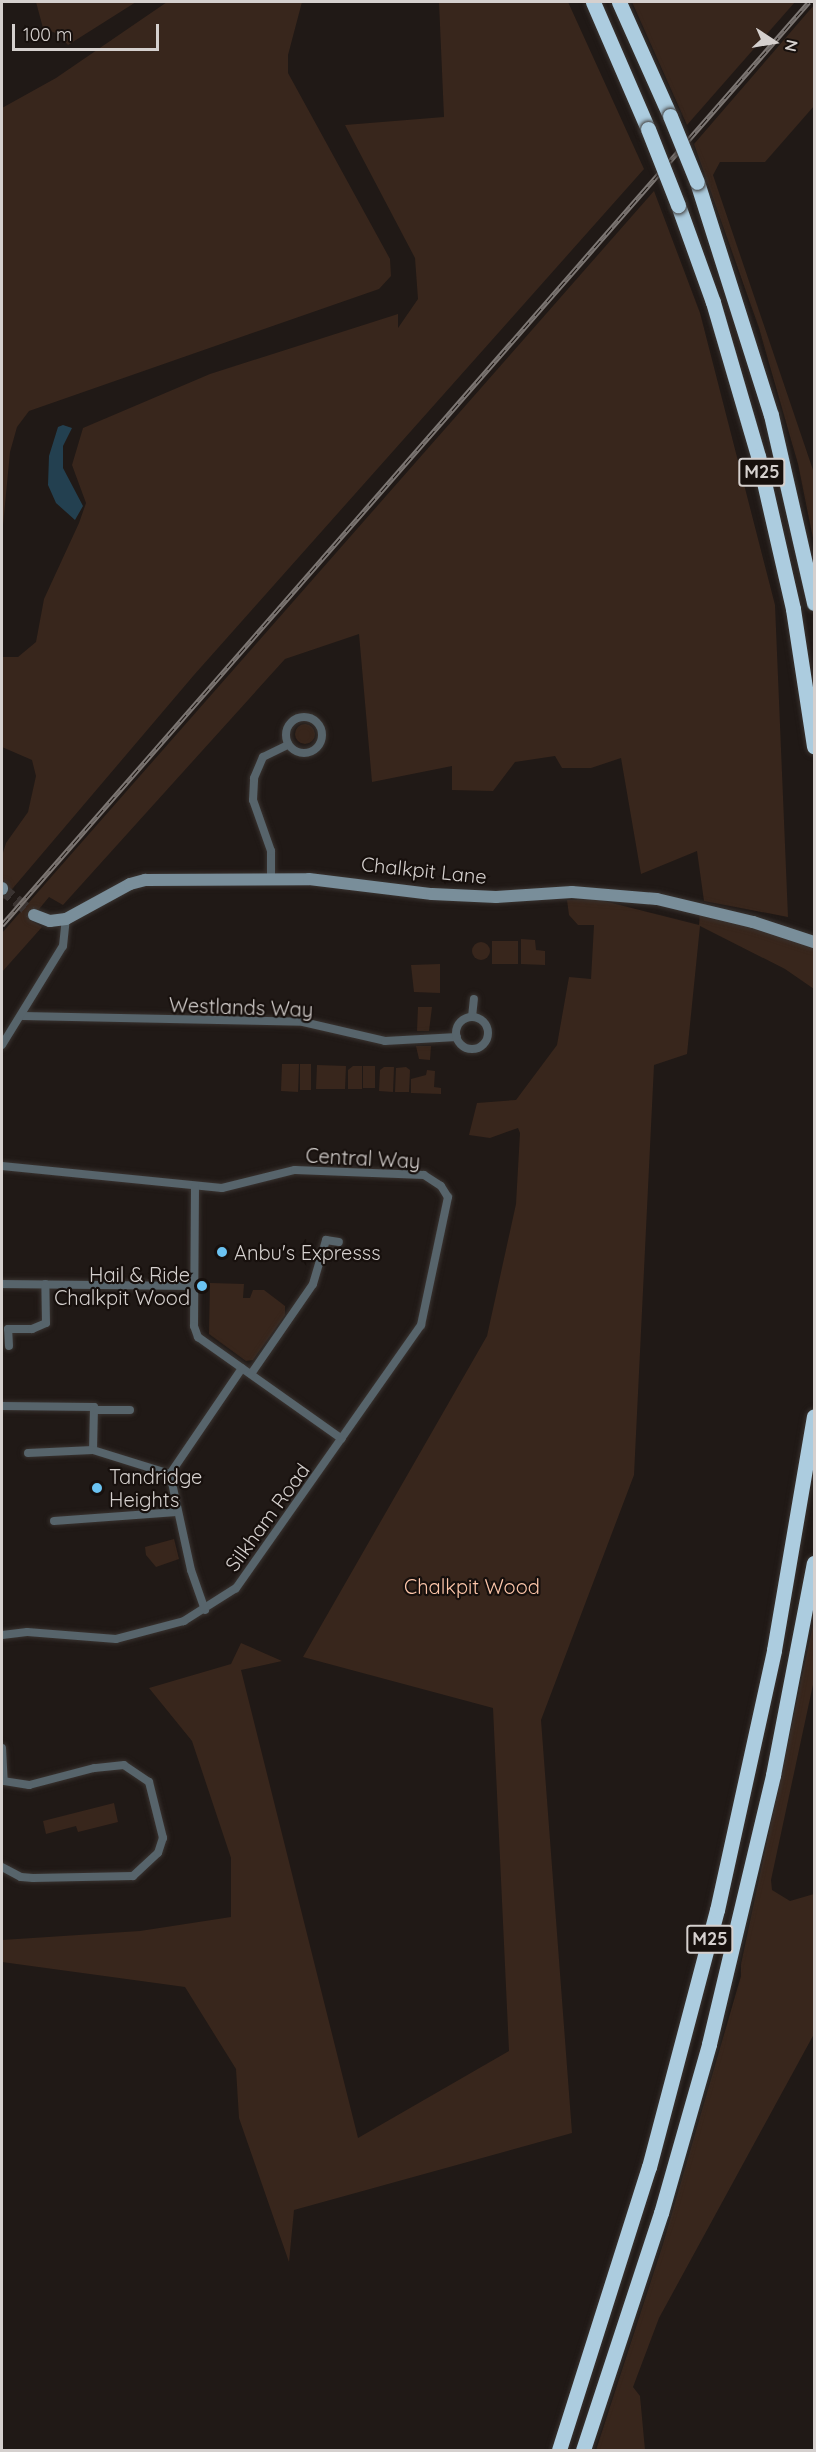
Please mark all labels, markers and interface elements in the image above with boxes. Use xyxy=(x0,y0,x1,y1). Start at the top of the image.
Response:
scale bar xyxy=(15,12,162,50)
north arrow xyxy=(744,12,804,72)
text: 100 m xyxy=(23,23,72,46)
text: N xyxy=(781,38,803,54)
road number: M25 xyxy=(738,457,786,487)
street label: Chalkpit Lane xyxy=(360,851,488,889)
street label: Westlands Way xyxy=(168,992,314,1022)
street label: Central Way xyxy=(305,1143,421,1173)
place label: Anbu's Expresss xyxy=(234,1240,381,1264)
marker: Anbu's Expresss xyxy=(215,1245,229,1259)
place label: Hail & Ride Chalkpit Wood xyxy=(54,1262,190,1309)
marker: Hail & Ride Chalkpit Wood xyxy=(195,1279,209,1293)
street label: Silkham Road xyxy=(220,1458,314,1576)
place label: Tandridge Heights xyxy=(109,1464,202,1511)
marker: Tandridge Heights xyxy=(90,1481,104,1495)
park label: Chalkpit Wood xyxy=(404,1574,540,1598)
road number: M25 xyxy=(686,1924,734,1954)

